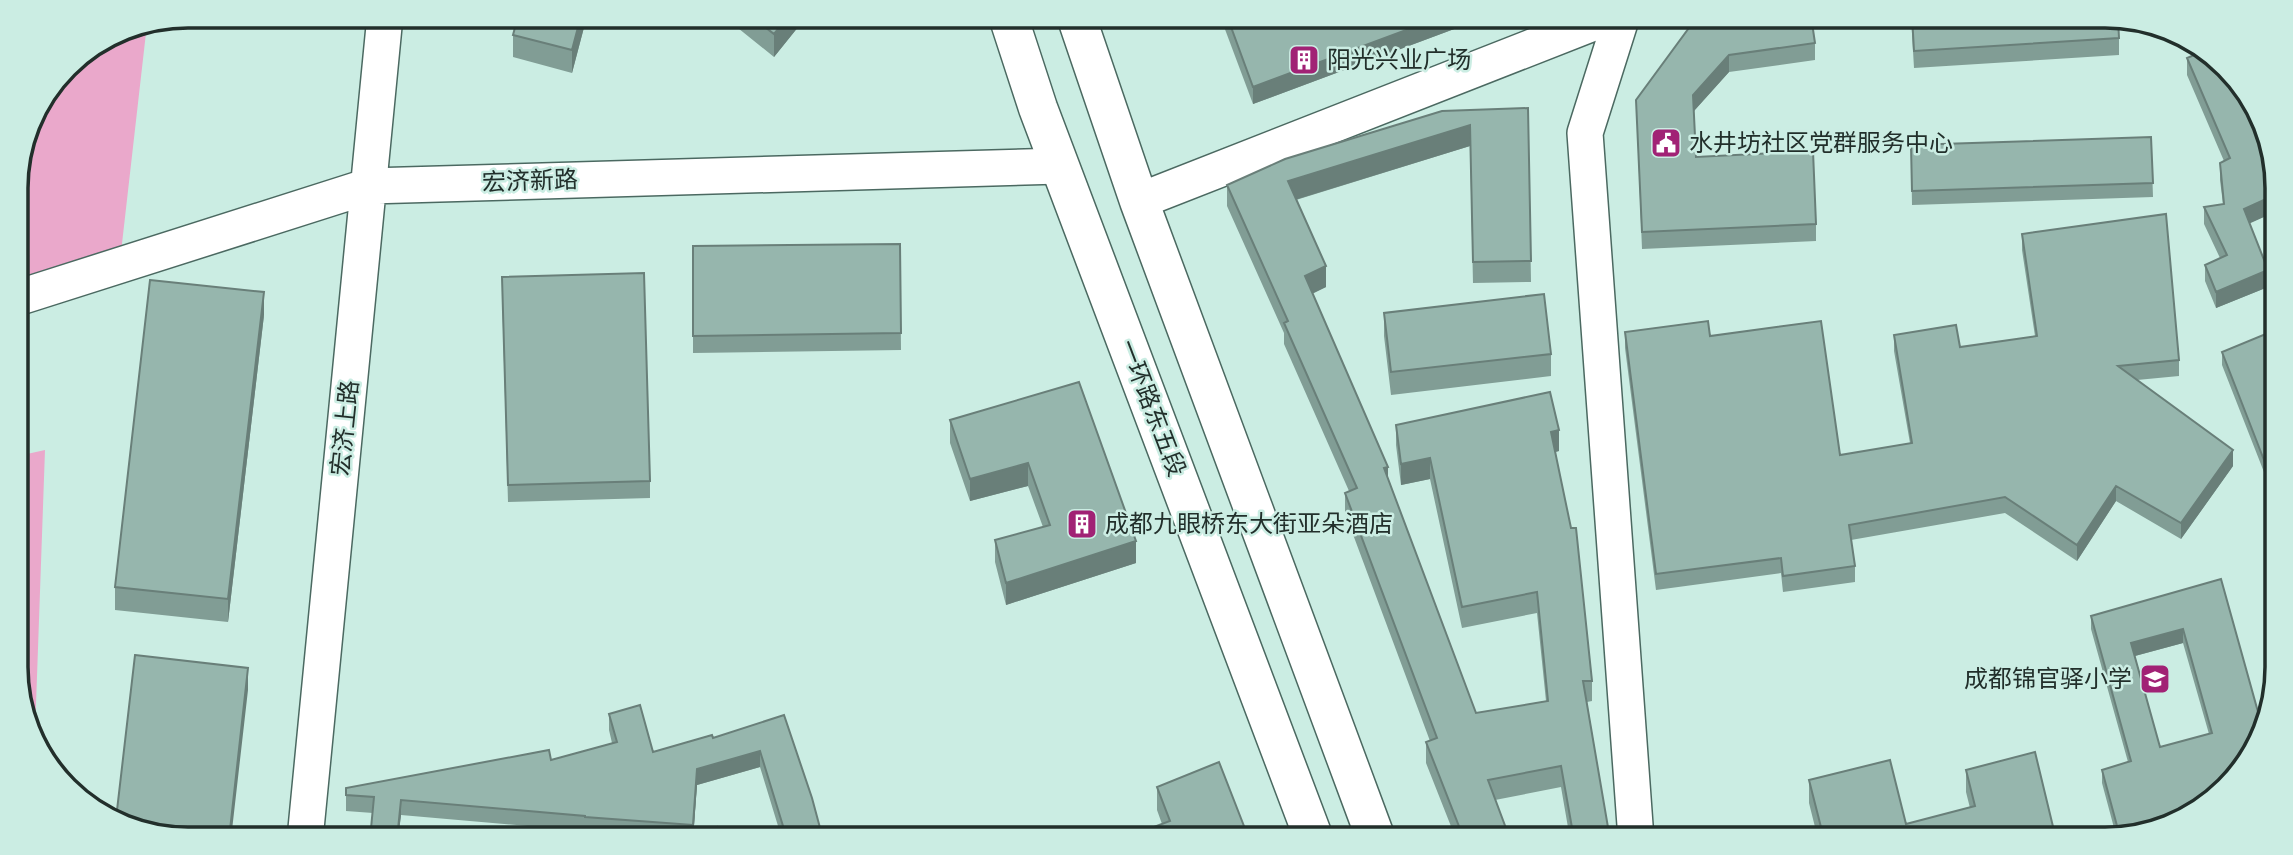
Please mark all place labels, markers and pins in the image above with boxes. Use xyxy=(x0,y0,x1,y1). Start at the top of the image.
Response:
building icon: 阳光兴业广场 xyxy=(1287,43,1321,77)
place label: 阳光兴业广场 xyxy=(1327,47,1471,73)
public building icon: 水井坊社区党群服务中心 xyxy=(1649,126,1683,160)
place label: 水井坊社区党群服务中心 xyxy=(1689,130,1953,156)
building icon: 成都九眼桥东大街亚朵酒店 xyxy=(1065,507,1099,541)
place label: 成都九眼桥东大街亚朵酒店 xyxy=(1105,511,1393,537)
school or university icon: 成都锦官驿小学 xyxy=(2138,662,2172,696)
place label: 成都锦官驿小学 xyxy=(1964,666,2132,692)

